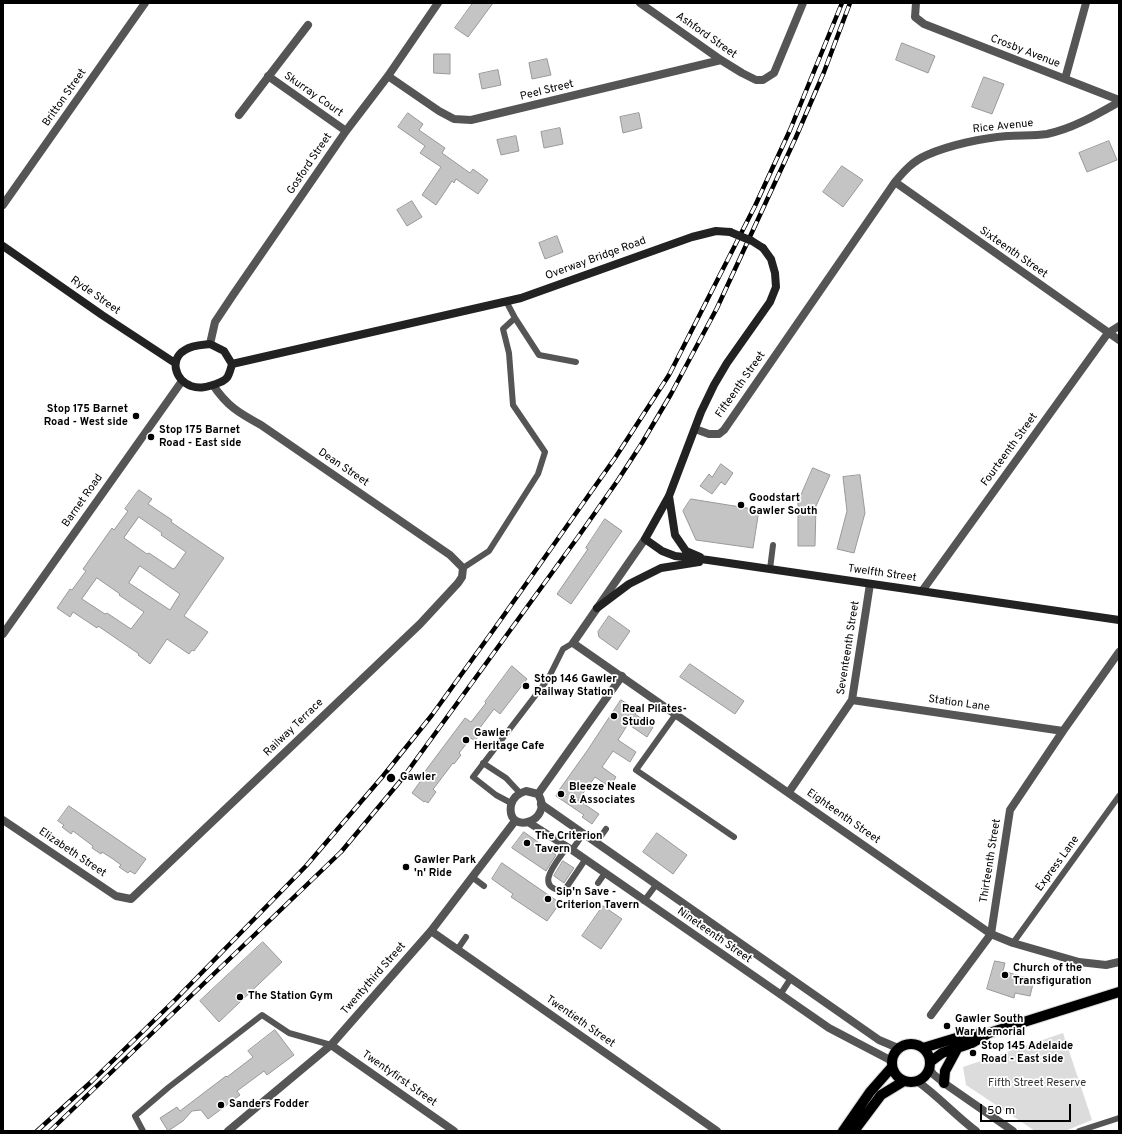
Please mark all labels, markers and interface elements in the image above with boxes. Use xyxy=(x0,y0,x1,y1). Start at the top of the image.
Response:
street label: Ashford Street xyxy=(673,10,739,62)
street label: Crosby Avenue xyxy=(988,33,1062,71)
street label: Britton Street xyxy=(40,67,90,129)
street label: Skurray Court xyxy=(281,70,345,120)
street label: Peel Street xyxy=(519,78,575,104)
street label: Rice Avenue xyxy=(972,117,1034,137)
street label: Gosford Street xyxy=(285,131,335,197)
street label: Sixteenth Street xyxy=(976,225,1050,281)
street label: Overway Bridge Road xyxy=(544,235,648,283)
street label: Ryde Street xyxy=(68,274,122,318)
street label: Fifteenth Street xyxy=(713,349,769,421)
place label: Stop 175 Barnet Road - West side xyxy=(44,403,128,429)
marker: Stop 175 Barnet Road - West side xyxy=(131,411,141,421)
street label: Fourteenth Street xyxy=(979,411,1041,489)
place label: Stop 175 Barnet Road - East side xyxy=(159,424,241,450)
marker: Stop 175 Barnet Road - East side xyxy=(146,432,156,442)
street label: Dean Street xyxy=(315,446,371,490)
street label: Barnet Road xyxy=(60,472,106,530)
place label: Goodstart Gawler South xyxy=(749,492,817,518)
marker: Goodstart Gawler South xyxy=(736,500,746,510)
street label: Twelfth Street xyxy=(847,563,917,585)
street label: Seventeenth Street xyxy=(835,600,863,696)
place label: Stop 146 Gawler Railway Station xyxy=(534,673,617,699)
marker: Stop 146 Gawler Railway Station xyxy=(521,681,531,691)
street label: Station Lane xyxy=(927,693,991,715)
street label: Railway Terrace xyxy=(261,696,327,760)
place label: Real Pilates- Studio xyxy=(622,703,687,729)
marker: Real Pilates- Studio xyxy=(609,711,619,721)
place label: Gawler Heritage Cafe xyxy=(474,727,544,753)
marker: Gawler Heritage Cafe xyxy=(461,735,471,745)
place label: Gawler xyxy=(400,771,436,785)
marker: Gawler xyxy=(385,772,397,784)
place label: Bleeze Neale & Associates xyxy=(569,781,636,807)
street label: Eighteenth Street xyxy=(804,787,882,847)
marker: Bleeze Neale & Associates xyxy=(556,789,566,799)
street label: Thirteenth Street xyxy=(978,818,1004,904)
street label: Elizabeth Street xyxy=(36,826,108,880)
place label: The Criterion Tavern xyxy=(535,830,602,856)
street label: Express Lane xyxy=(1033,834,1083,894)
marker: The Criterion Tavern xyxy=(522,838,532,848)
place label: Gawler Park 'n' Ride xyxy=(414,854,476,880)
marker: Gawler Park 'n' Ride xyxy=(401,862,411,872)
place label: Sip'n Save - Criterion Tavern xyxy=(556,886,639,912)
marker: Sip'n Save - Criterion Tavern xyxy=(543,894,553,904)
street label: Nineteenth Street xyxy=(674,905,754,967)
street label: Twentythird Street xyxy=(339,940,409,1018)
place label: Church of the Transfiguration xyxy=(1013,962,1092,988)
marker: Church of the Transfiguration xyxy=(1000,970,1010,980)
place label: The Station Gym xyxy=(248,990,333,1004)
marker: The Station Gym xyxy=(235,992,245,1002)
street label: Twentieth Street xyxy=(543,993,617,1051)
place label: Gawler South War Memorial xyxy=(955,1013,1025,1039)
marker: Gawler South War Memorial xyxy=(942,1021,952,1031)
place label: Stop 145 Adelaide Road - East side xyxy=(981,1040,1073,1066)
street label: Twentyfirst Street xyxy=(359,1048,439,1110)
marker: Stop 145 Adelaide Road - East side xyxy=(968,1048,978,1058)
park label: Fifth Street Reserve xyxy=(988,1077,1086,1091)
scale bar xyxy=(982,1096,1073,1122)
place label: Sanders Fodder xyxy=(229,1098,309,1112)
marker: Sanders Fodder xyxy=(216,1100,226,1110)
text: 50 m xyxy=(987,1103,1015,1119)

